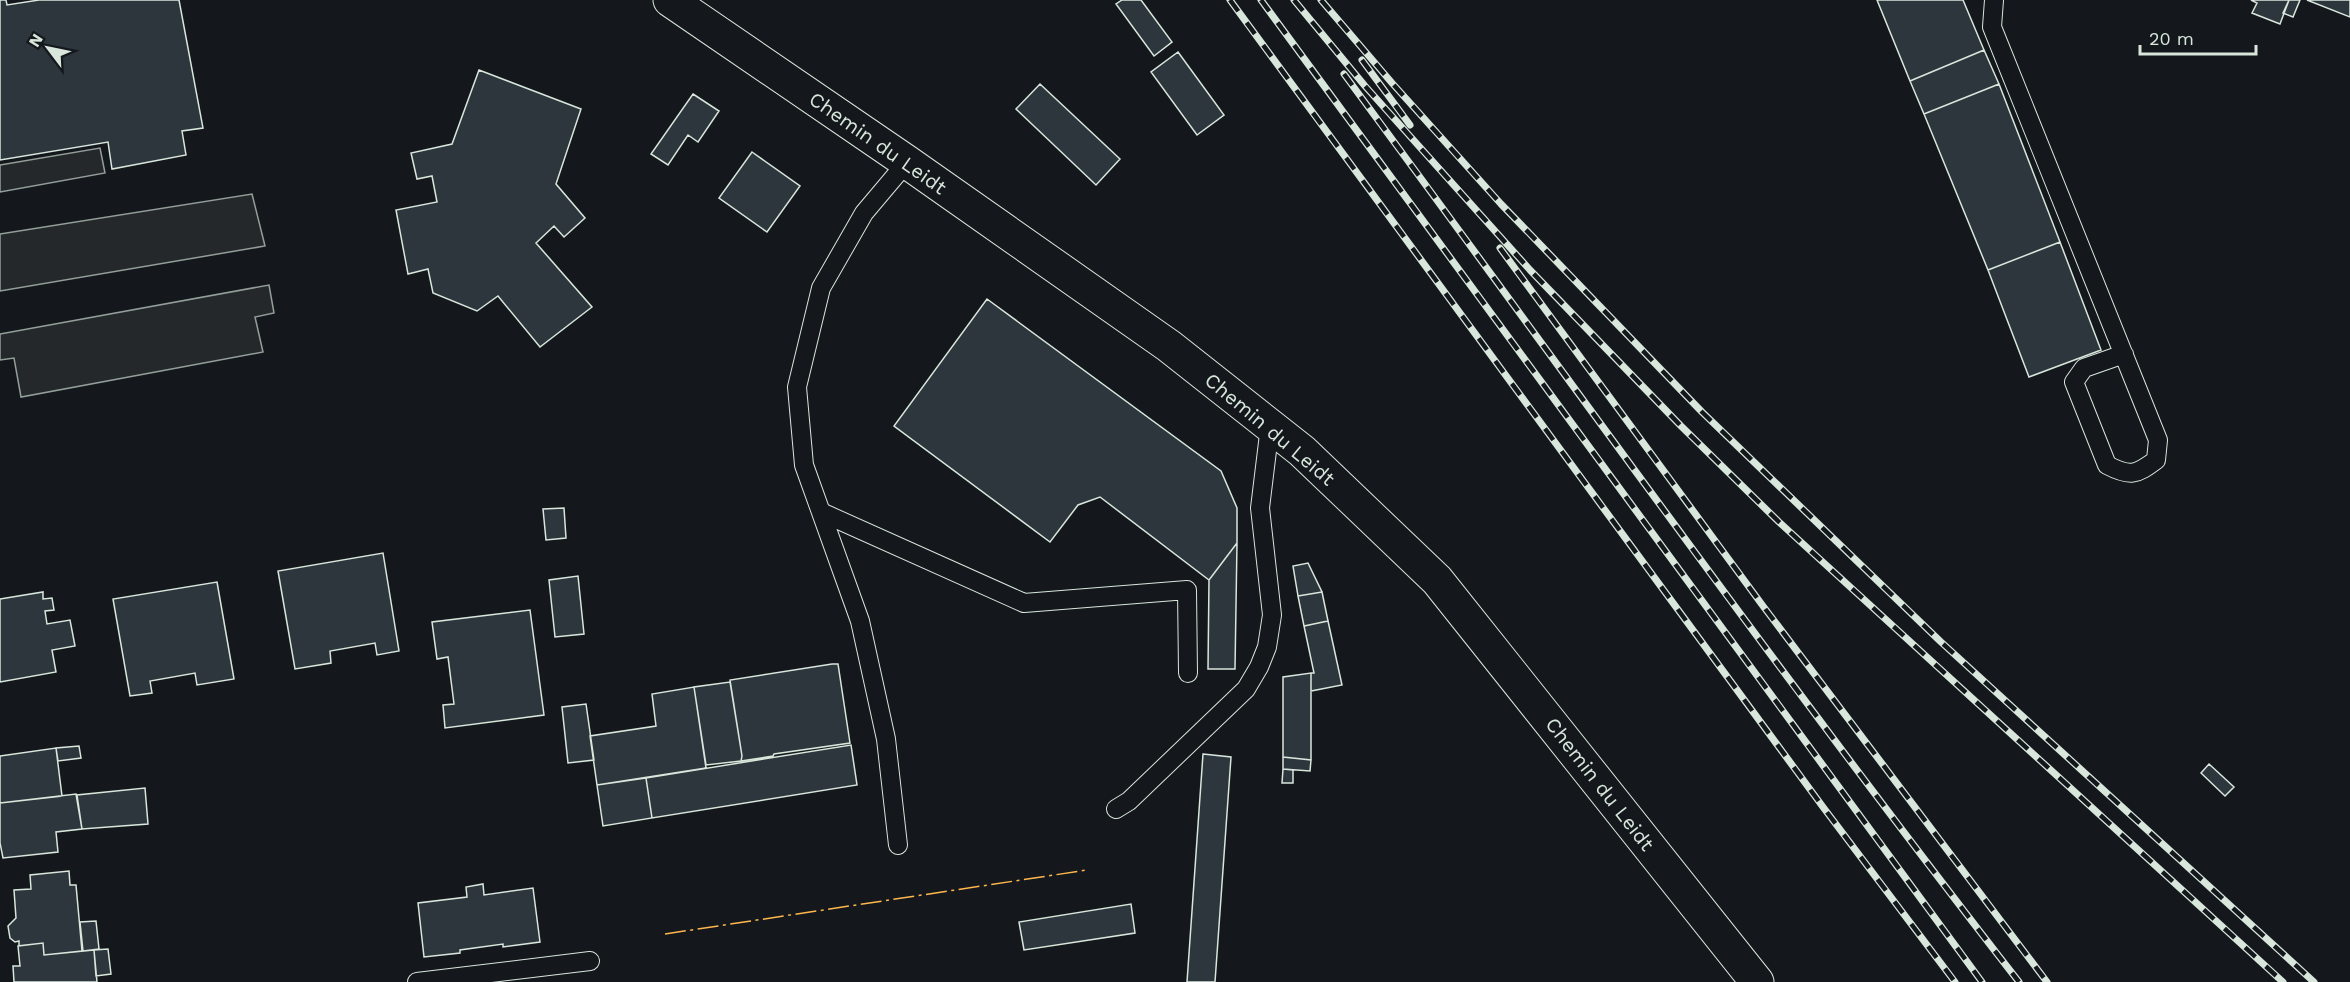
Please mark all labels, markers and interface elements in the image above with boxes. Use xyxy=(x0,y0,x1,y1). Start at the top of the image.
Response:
north arrow xyxy=(18,18,78,78)
scale bar xyxy=(2140,18,2256,56)
text: 20 m xyxy=(2149,28,2194,49)
text: N xyxy=(25,30,47,50)
street label: Chemin du Leidt xyxy=(805,87,952,200)
street label: Chemin du Leidt xyxy=(1200,368,1340,491)
street label: Chemin du Leidt xyxy=(1541,713,1660,856)

